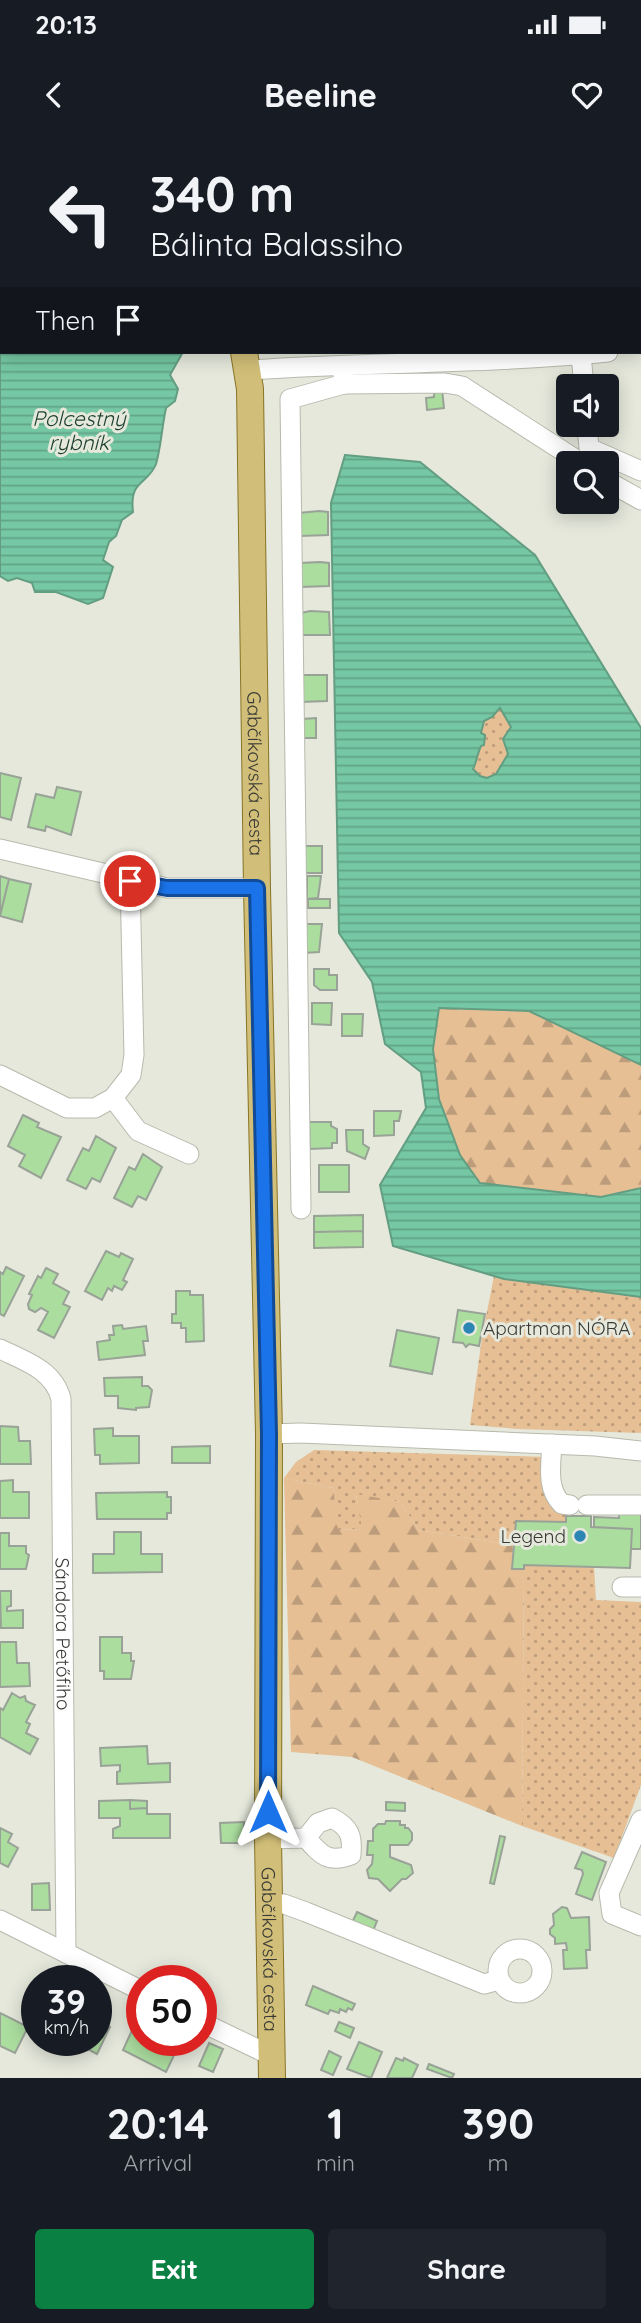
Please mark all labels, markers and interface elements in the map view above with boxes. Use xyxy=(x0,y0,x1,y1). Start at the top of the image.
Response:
text: 20:13 xyxy=(35,8,97,41)
text: Beeline xyxy=(264,75,377,115)
icon: back xyxy=(35,76,73,114)
icon: heart xyxy=(568,76,606,114)
text: 340 m xyxy=(150,163,294,224)
icon: left xyxy=(35,168,126,259)
text: Bálinta Balassiho xyxy=(150,224,403,264)
icon: arrive xyxy=(109,301,147,339)
text: Then xyxy=(35,304,95,337)
map controls xyxy=(556,374,619,514)
button: sound xyxy=(556,374,619,437)
water label: Polcestný rybník xyxy=(32,405,127,455)
button: search xyxy=(556,451,619,514)
street label: Gabčíkovská cesta xyxy=(242,691,269,856)
pin xyxy=(100,851,160,911)
icon: arrive xyxy=(111,862,149,900)
place label: Apartman NÓRA xyxy=(483,1316,631,1340)
marker: Apartman NÓRA xyxy=(461,1320,477,1336)
place label: Legend xyxy=(501,1524,566,1548)
marker: Legend xyxy=(572,1528,588,1544)
street label: Sándora Petőfiho xyxy=(50,1557,76,1711)
position arrow xyxy=(231,1775,305,1849)
street label: Gabčíkovská cesta xyxy=(256,1867,283,2032)
speed limit sign: 50 xyxy=(126,1965,217,2056)
text: 39 xyxy=(47,1979,86,2023)
text: km/h xyxy=(44,2016,89,2039)
text: 20:14 xyxy=(107,2097,209,2150)
text: 1 xyxy=(327,2097,344,2150)
text: 390 xyxy=(462,2097,534,2150)
text: Arrival xyxy=(124,2148,192,2177)
text: min xyxy=(316,2148,355,2177)
text: m xyxy=(488,2148,509,2177)
button: Exit xyxy=(35,2229,314,2309)
button: Share xyxy=(328,2229,606,2309)

